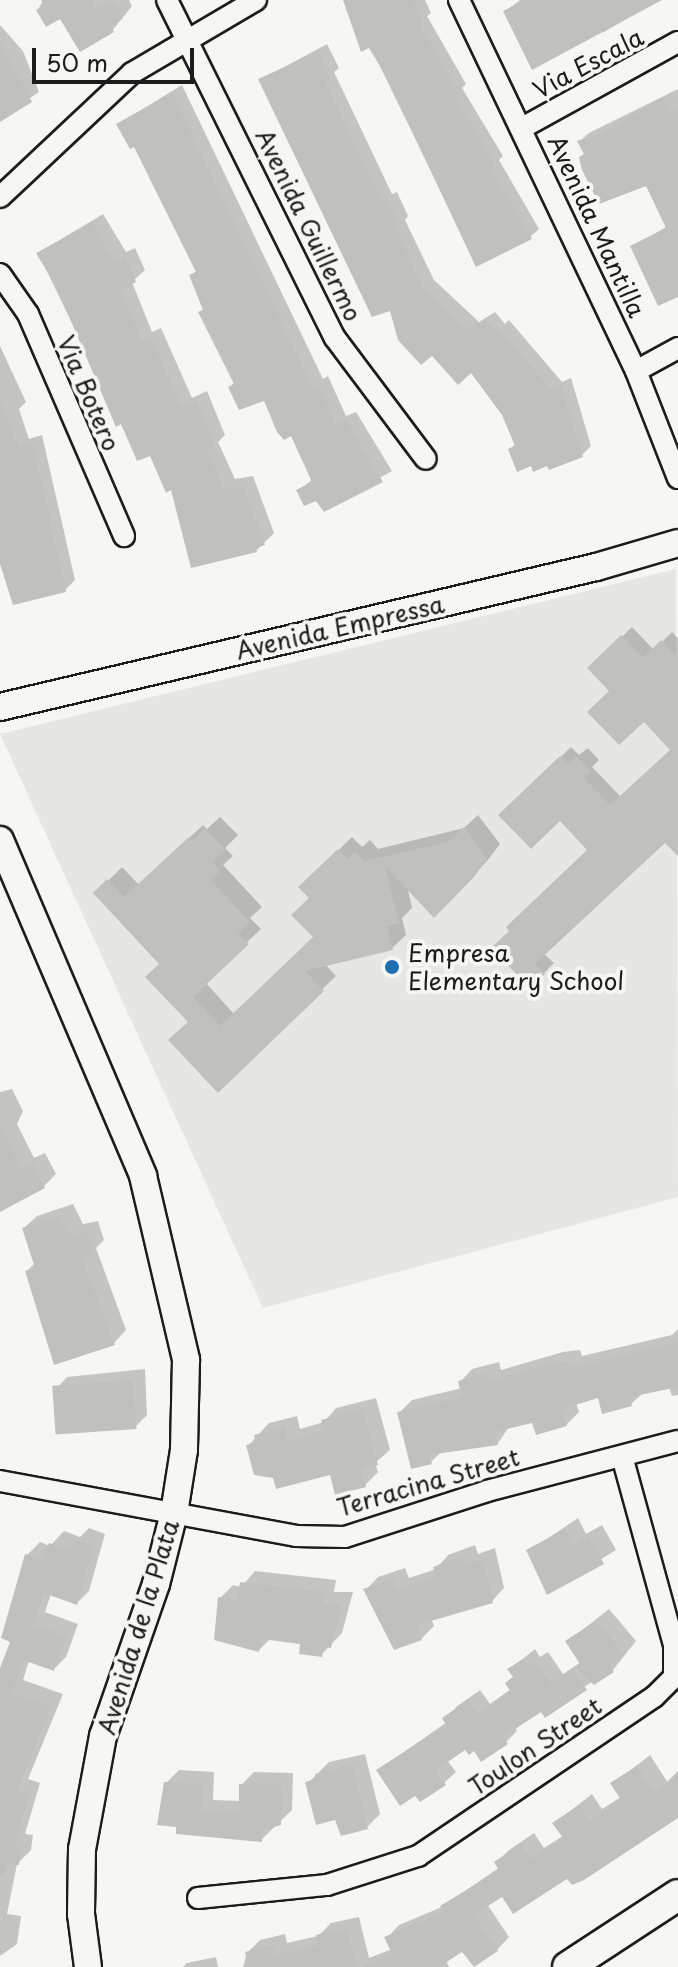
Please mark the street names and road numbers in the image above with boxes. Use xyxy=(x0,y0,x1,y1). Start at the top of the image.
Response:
street label: Via Escala xyxy=(528,22,648,104)
street label: Avenida Guillermo xyxy=(250,124,368,326)
street label: Avenida Mantilla xyxy=(542,131,652,321)
street label: Via Botero xyxy=(52,331,126,455)
street label: Avenida Empressa xyxy=(233,589,447,665)
street label: Terracina Street xyxy=(333,1442,523,1522)
street label: Avenida de la Plata xyxy=(91,1516,185,1738)
street label: Toulon Street xyxy=(463,1691,607,1801)

